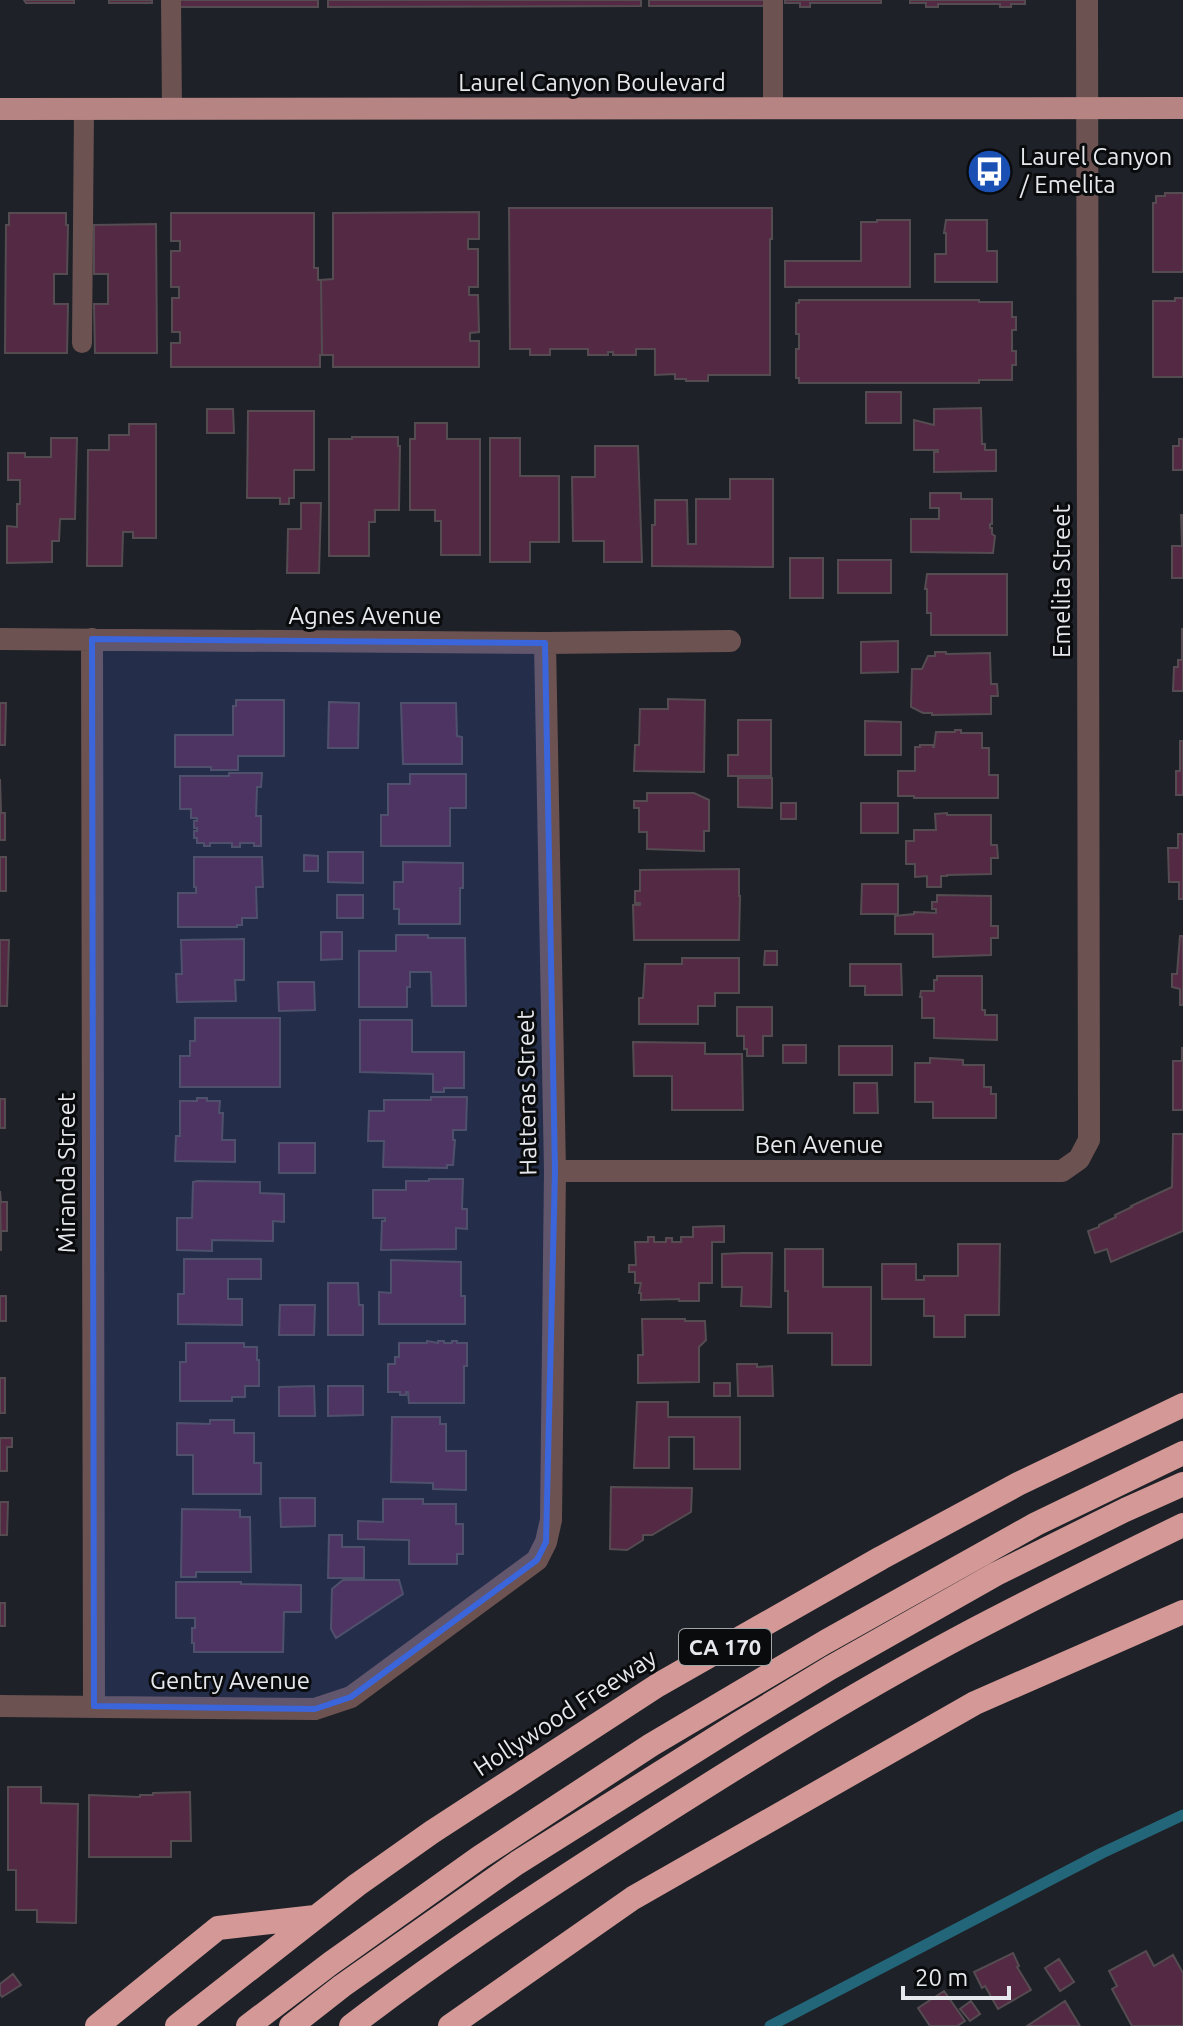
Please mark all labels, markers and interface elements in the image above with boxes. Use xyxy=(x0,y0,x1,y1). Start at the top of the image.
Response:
street label: Laurel Canyon Boulevard xyxy=(458,69,726,96)
place label: Laurel Canyon / Emelita xyxy=(1019,143,1172,198)
bus stop icon: Laurel Canyon / Emelita xyxy=(965,147,1013,195)
street label: Emelita Street xyxy=(1048,504,1075,658)
street label: Agnes Avenue xyxy=(288,602,442,629)
street label: Hatteras Street xyxy=(512,1009,541,1176)
street label: Miranda Street xyxy=(53,1092,80,1253)
street label: Ben Avenue xyxy=(755,1131,883,1158)
road number: CA 170 xyxy=(679,1629,771,1665)
street label: Hollywood Freeway xyxy=(469,1643,661,1782)
street label: Gentry Avenue xyxy=(150,1667,310,1694)
scale bar xyxy=(903,1950,1009,2000)
text: 20 m xyxy=(915,1964,968,1991)

